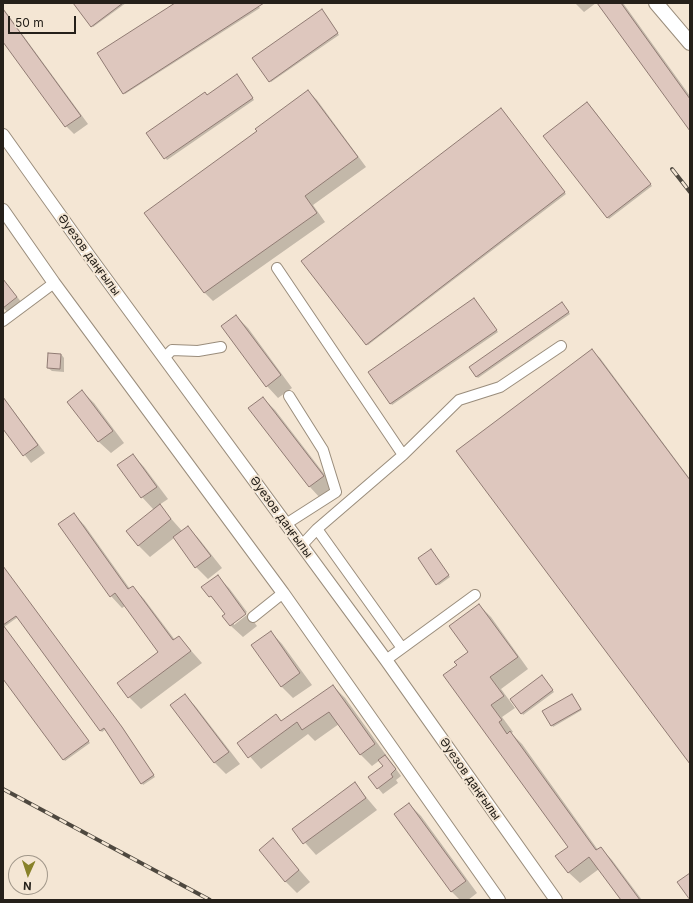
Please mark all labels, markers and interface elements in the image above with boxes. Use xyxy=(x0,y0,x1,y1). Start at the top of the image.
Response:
scale bar xyxy=(10,8,78,34)
text: 50 m xyxy=(15,15,44,30)
street label: Әуезов даңғылы xyxy=(55,212,123,298)
street label: Әуезов даңғылы xyxy=(247,474,315,560)
street label: Әуезов даңғылы xyxy=(436,735,504,823)
north arrow xyxy=(8,855,48,895)
text: N xyxy=(23,879,32,893)

